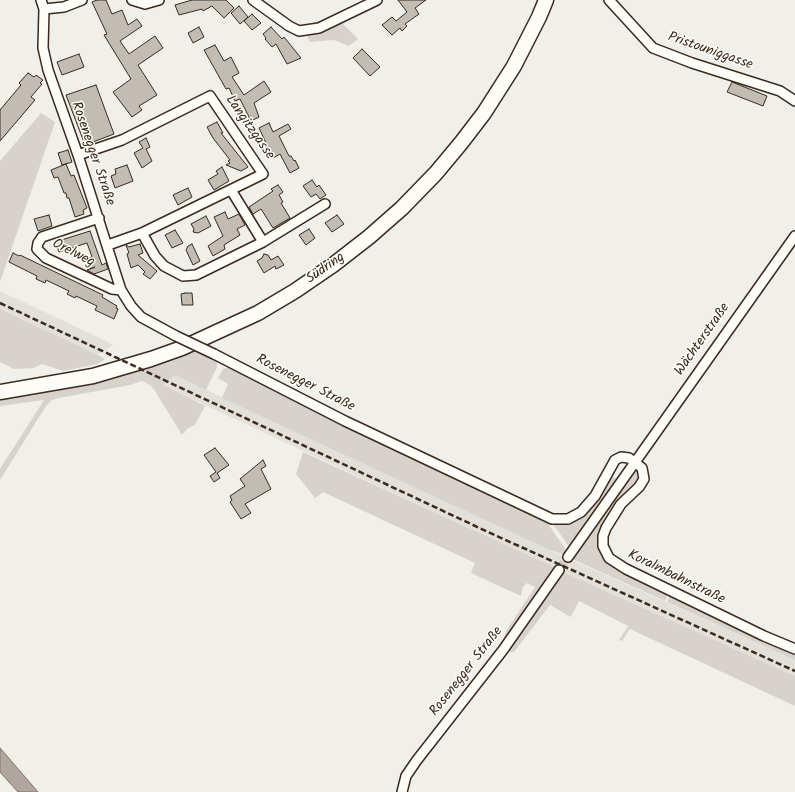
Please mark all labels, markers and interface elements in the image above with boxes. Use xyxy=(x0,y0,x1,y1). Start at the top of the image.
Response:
street label: Pristouniggasse xyxy=(665,30,755,74)
street label: Langitzgasse xyxy=(221,93,277,163)
street label: Rosenegger Straße xyxy=(66,100,118,208)
street label: Orelweg xyxy=(49,236,97,272)
street label: Südring xyxy=(303,250,349,288)
street label: Wächterstraße xyxy=(672,300,734,380)
street label: Rosenegger Straße xyxy=(253,352,357,416)
street label: Koralmbahnstraße xyxy=(625,547,727,609)
street label: Rosenegger Straße xyxy=(427,624,507,720)

